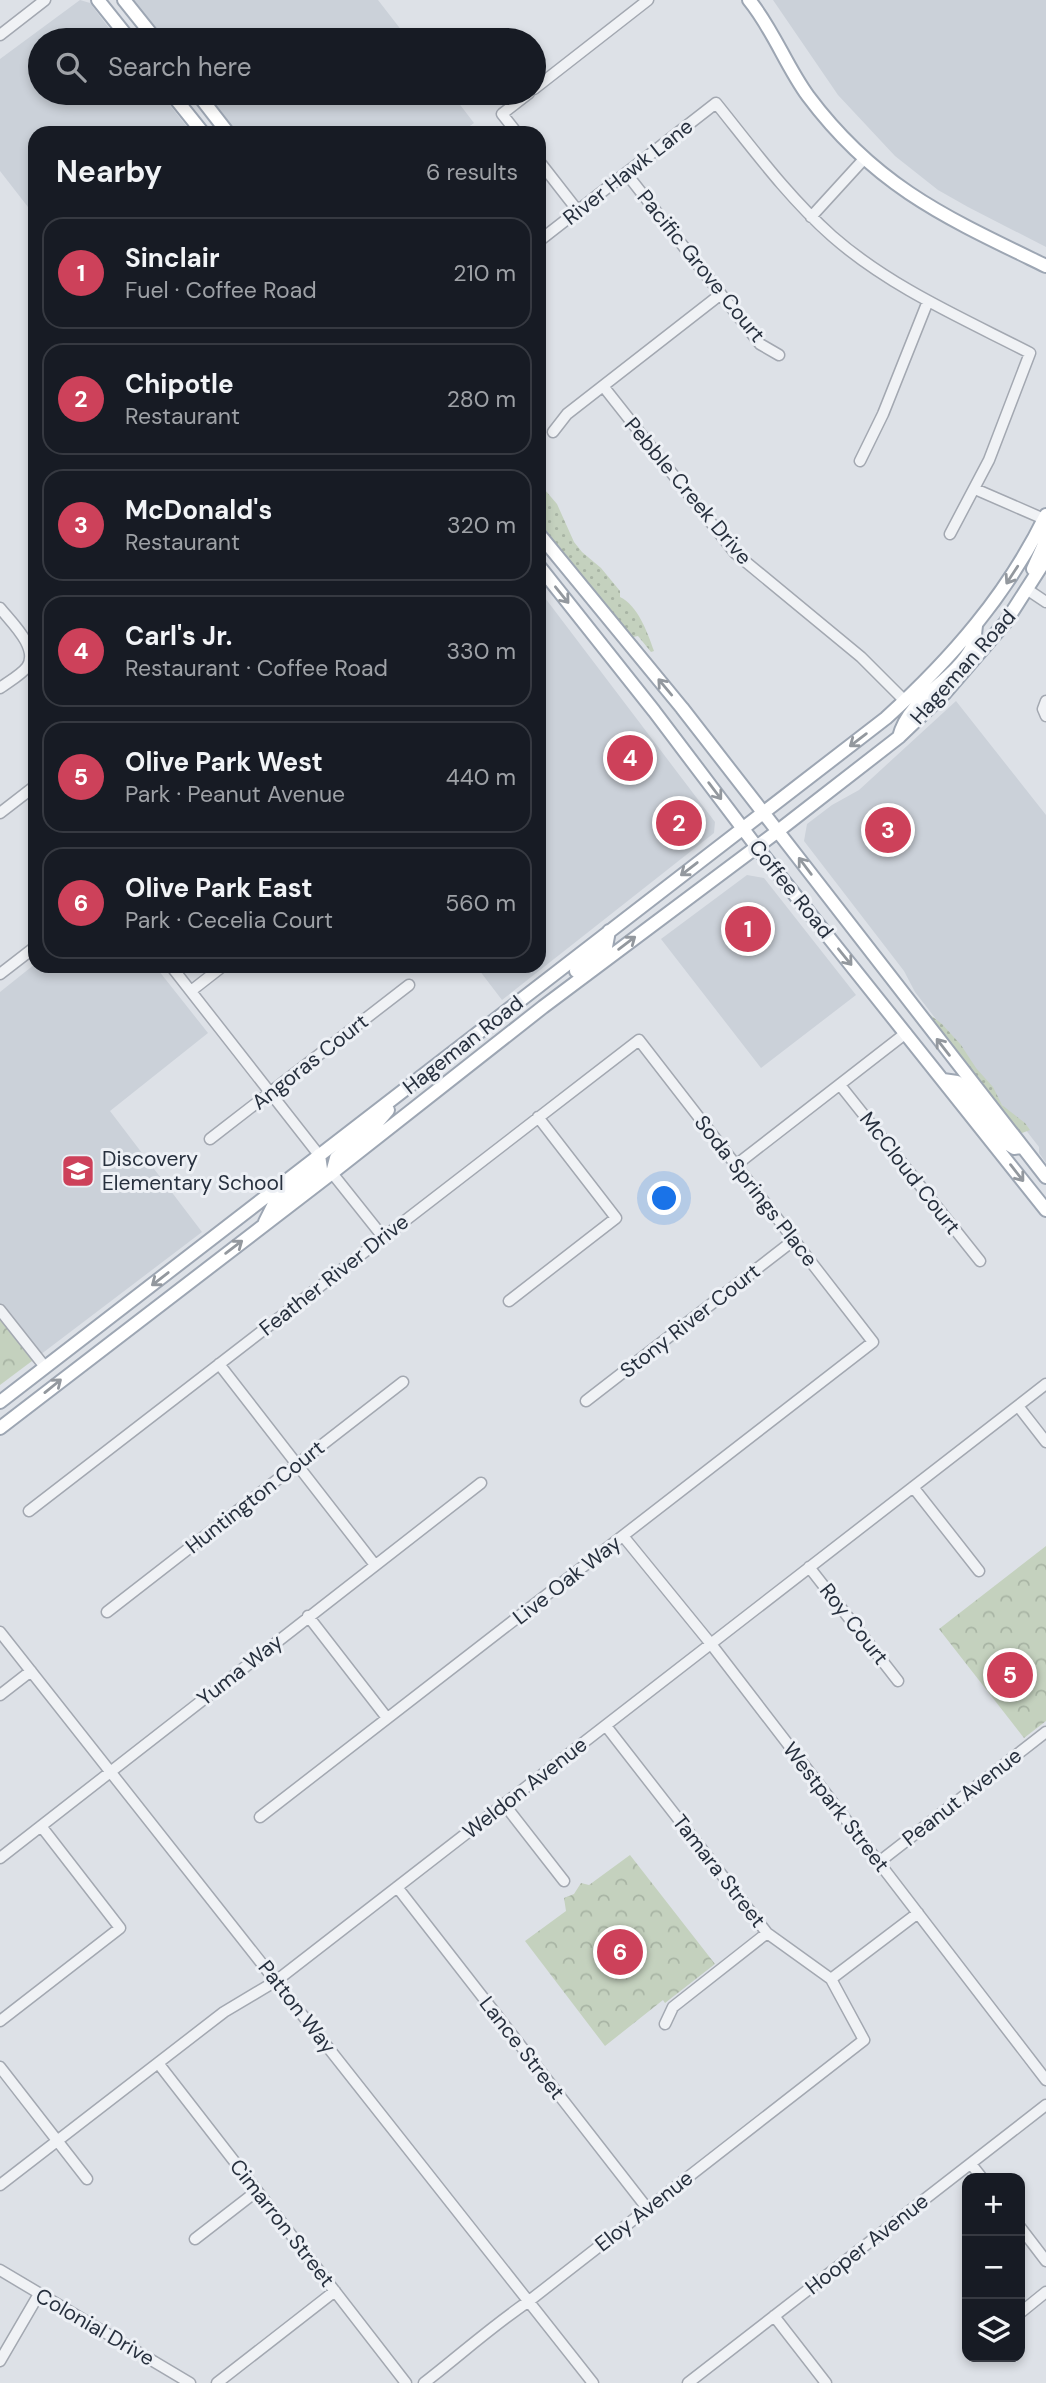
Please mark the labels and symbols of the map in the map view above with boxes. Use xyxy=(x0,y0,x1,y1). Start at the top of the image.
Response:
street label: River Hawk Lane xyxy=(557,112,699,232)
street label: Pacific Grove Court xyxy=(631,184,771,348)
street label: Pebble Creek Drive xyxy=(618,411,758,571)
one-way arrow xyxy=(1005,564,1019,584)
one-way arrow xyxy=(555,586,570,604)
street label: Hageman Road xyxy=(904,604,1022,730)
one-way arrow xyxy=(657,678,673,696)
pin: 4 xyxy=(607,732,653,784)
one-way arrow xyxy=(849,732,868,747)
one-way arrow xyxy=(707,781,722,800)
pin: 2 xyxy=(656,797,702,849)
pin: 3 xyxy=(865,804,911,856)
street label: Coffee Road xyxy=(742,834,840,944)
one-way arrow xyxy=(798,857,812,876)
one-way arrow xyxy=(680,862,698,877)
pin: 1 xyxy=(725,903,771,955)
one-way arrow xyxy=(617,936,636,951)
one-way arrow xyxy=(837,947,853,965)
street label: Hageman Road xyxy=(397,989,529,1101)
street label: Angoras Court xyxy=(246,1008,374,1116)
one-way arrow xyxy=(936,1038,951,1056)
street label: McCloud Court xyxy=(853,1106,967,1240)
street label: Soda Springs Place xyxy=(688,1109,824,1273)
place label: Discovery Elementary School xyxy=(102,1145,284,1197)
school or university icon: Discovery Elementary School xyxy=(59,1152,97,1190)
one-way arrow xyxy=(1009,1164,1024,1182)
your location xyxy=(647,1181,681,1215)
street label: Feather River Drive xyxy=(253,1208,415,1342)
one-way arrow xyxy=(224,1240,243,1255)
street label: Stony River Court xyxy=(614,1257,766,1385)
one-way arrow xyxy=(151,1271,170,1286)
one-way arrow xyxy=(44,1378,62,1393)
street label: Huntington Court xyxy=(180,1434,330,1560)
street label: Live Oak Way xyxy=(507,1529,627,1631)
street label: Roy Court xyxy=(813,1577,895,1671)
street label: Yuma Way xyxy=(191,1628,289,1712)
pin: 5 xyxy=(987,1649,1033,1701)
street label: Weldon Avenue xyxy=(457,1731,593,1845)
street label: Westpark Street xyxy=(776,1736,896,1878)
street label: Peanut Avenue xyxy=(897,1742,1027,1852)
street label: Tamara Street xyxy=(666,1809,772,1933)
pin: 6 xyxy=(597,1926,643,1978)
street label: Patton Way xyxy=(252,1955,342,2060)
street label: Lance Street xyxy=(473,1991,571,2105)
street label: Cimarron Street xyxy=(223,2153,341,2293)
street label: Eloy Avenue xyxy=(589,2164,699,2258)
street label: Hooper Avenue xyxy=(800,2187,934,2301)
street label: Colonial Drive xyxy=(30,2282,160,2372)

